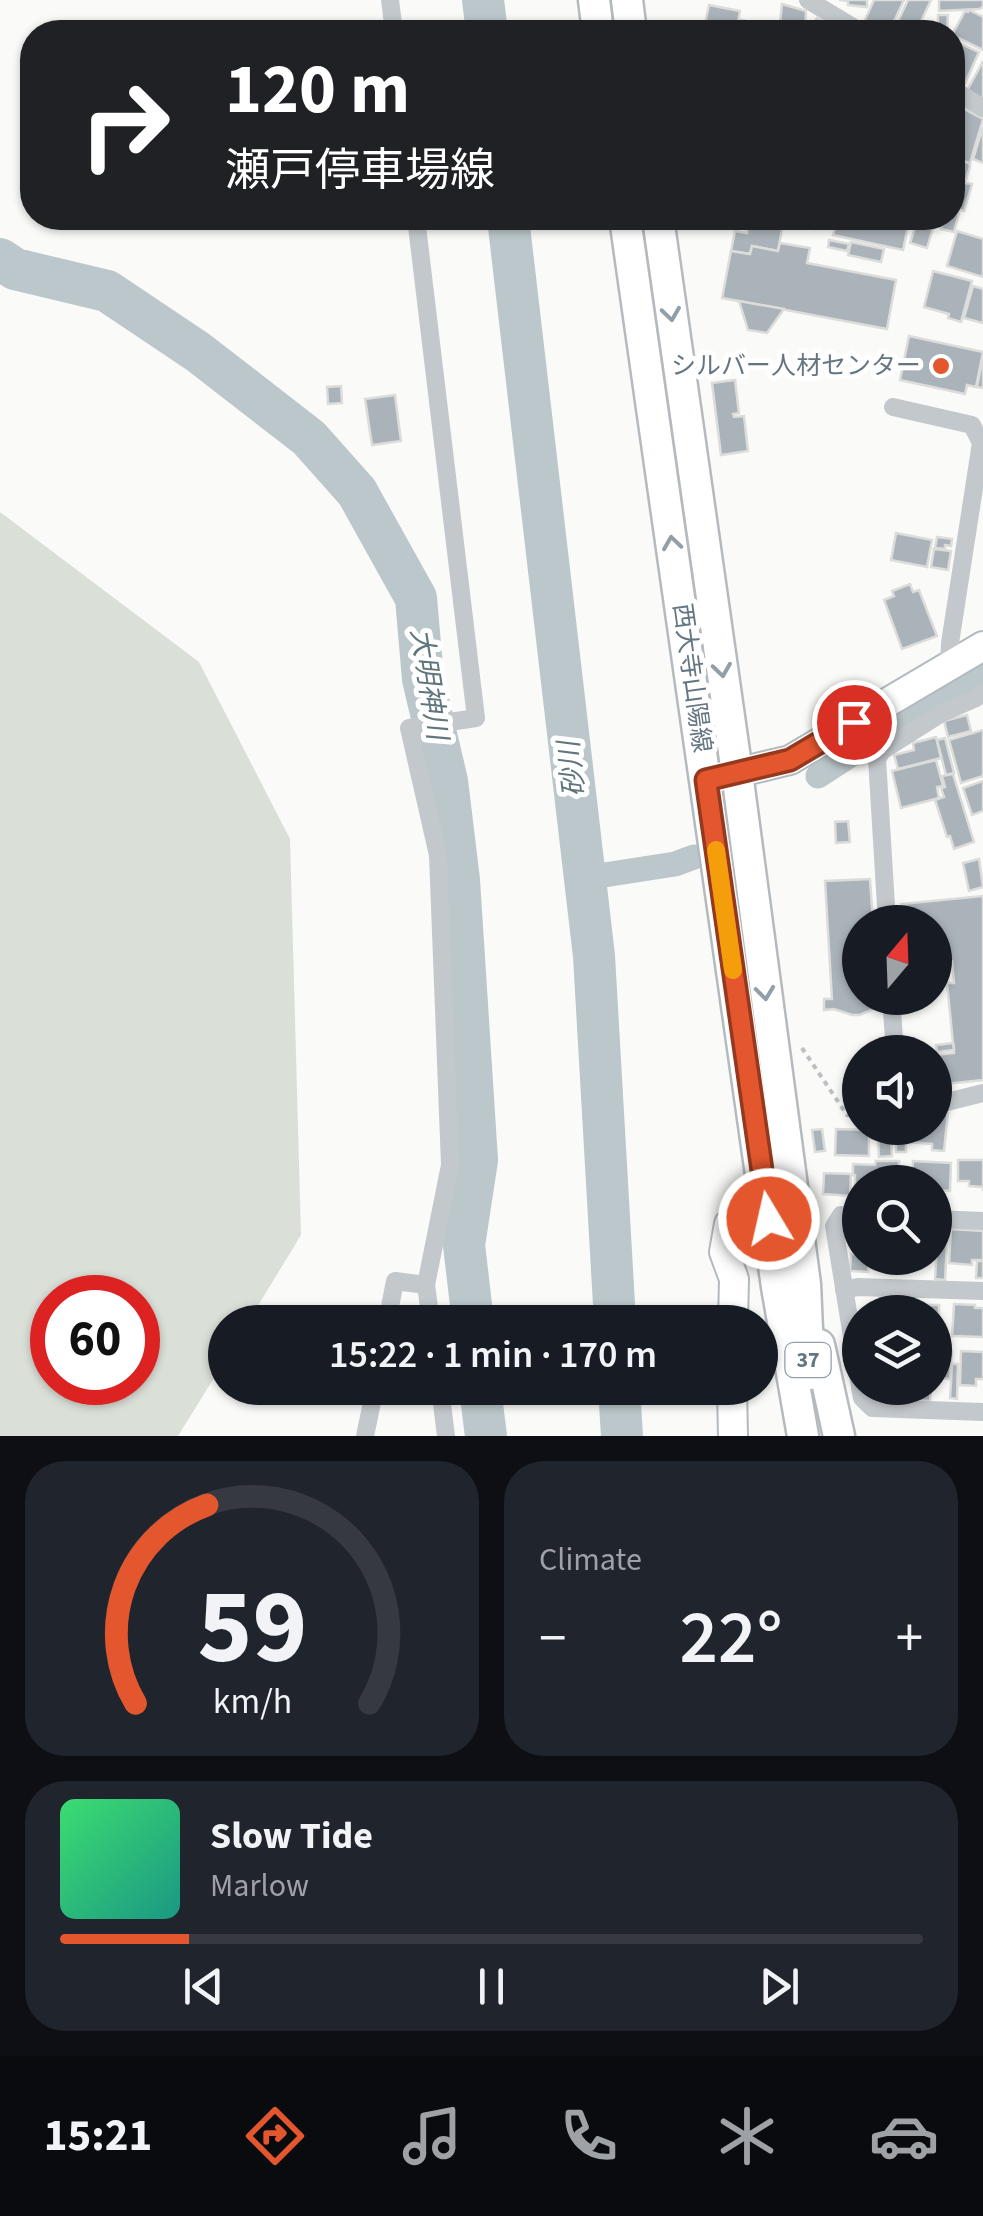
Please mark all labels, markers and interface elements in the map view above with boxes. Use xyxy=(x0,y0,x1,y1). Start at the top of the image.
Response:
text: 120 m xyxy=(225,40,410,140)
icon: right xyxy=(60,60,190,190)
text: 瀬戸停車場線 xyxy=(225,139,495,203)
one-way arrow xyxy=(660,306,681,322)
place label: シルバー人材センター xyxy=(671,348,921,384)
marker: シルバー人材センター xyxy=(930,355,952,377)
one-way arrow xyxy=(663,535,684,551)
street label: 西大寺山陽線 xyxy=(664,601,720,755)
water label: 大明神川 xyxy=(400,626,458,745)
one-way arrow xyxy=(711,662,732,679)
pin xyxy=(812,680,897,765)
icon: arrive xyxy=(827,695,882,750)
water label: 砂川 xyxy=(548,736,595,799)
north arrow xyxy=(842,905,952,1015)
map controls xyxy=(842,905,952,1405)
one-way arrow xyxy=(754,985,775,1001)
button: sound xyxy=(842,1035,952,1145)
button: search xyxy=(842,1165,952,1275)
position arrow xyxy=(717,1167,821,1271)
speed limit sign: 60 xyxy=(30,1275,160,1405)
button: layers xyxy=(842,1295,952,1405)
text: 15:22 · 1 min · 170 m xyxy=(329,1328,657,1382)
road number: 37 xyxy=(786,1343,830,1377)
text: Climate xyxy=(539,1537,642,1583)
text: 59 xyxy=(197,1555,307,1703)
text: 22° xyxy=(679,1585,783,1692)
text: − xyxy=(539,1600,566,1678)
text: + xyxy=(896,1600,923,1678)
text: km/h xyxy=(212,1676,292,1727)
text: Slow Tide xyxy=(210,1809,373,1863)
text: Marlow xyxy=(210,1863,309,1909)
icon: previous xyxy=(176,1959,231,2014)
icon: pause xyxy=(464,1959,519,2014)
icon: next xyxy=(752,1959,807,2014)
icon: directions xyxy=(240,2101,310,2171)
icon: music xyxy=(397,2101,467,2171)
icon: phone xyxy=(554,2101,624,2171)
icon: climate xyxy=(712,2101,782,2171)
icon: car xyxy=(869,2101,939,2171)
text: 15:21 xyxy=(44,2104,152,2168)

